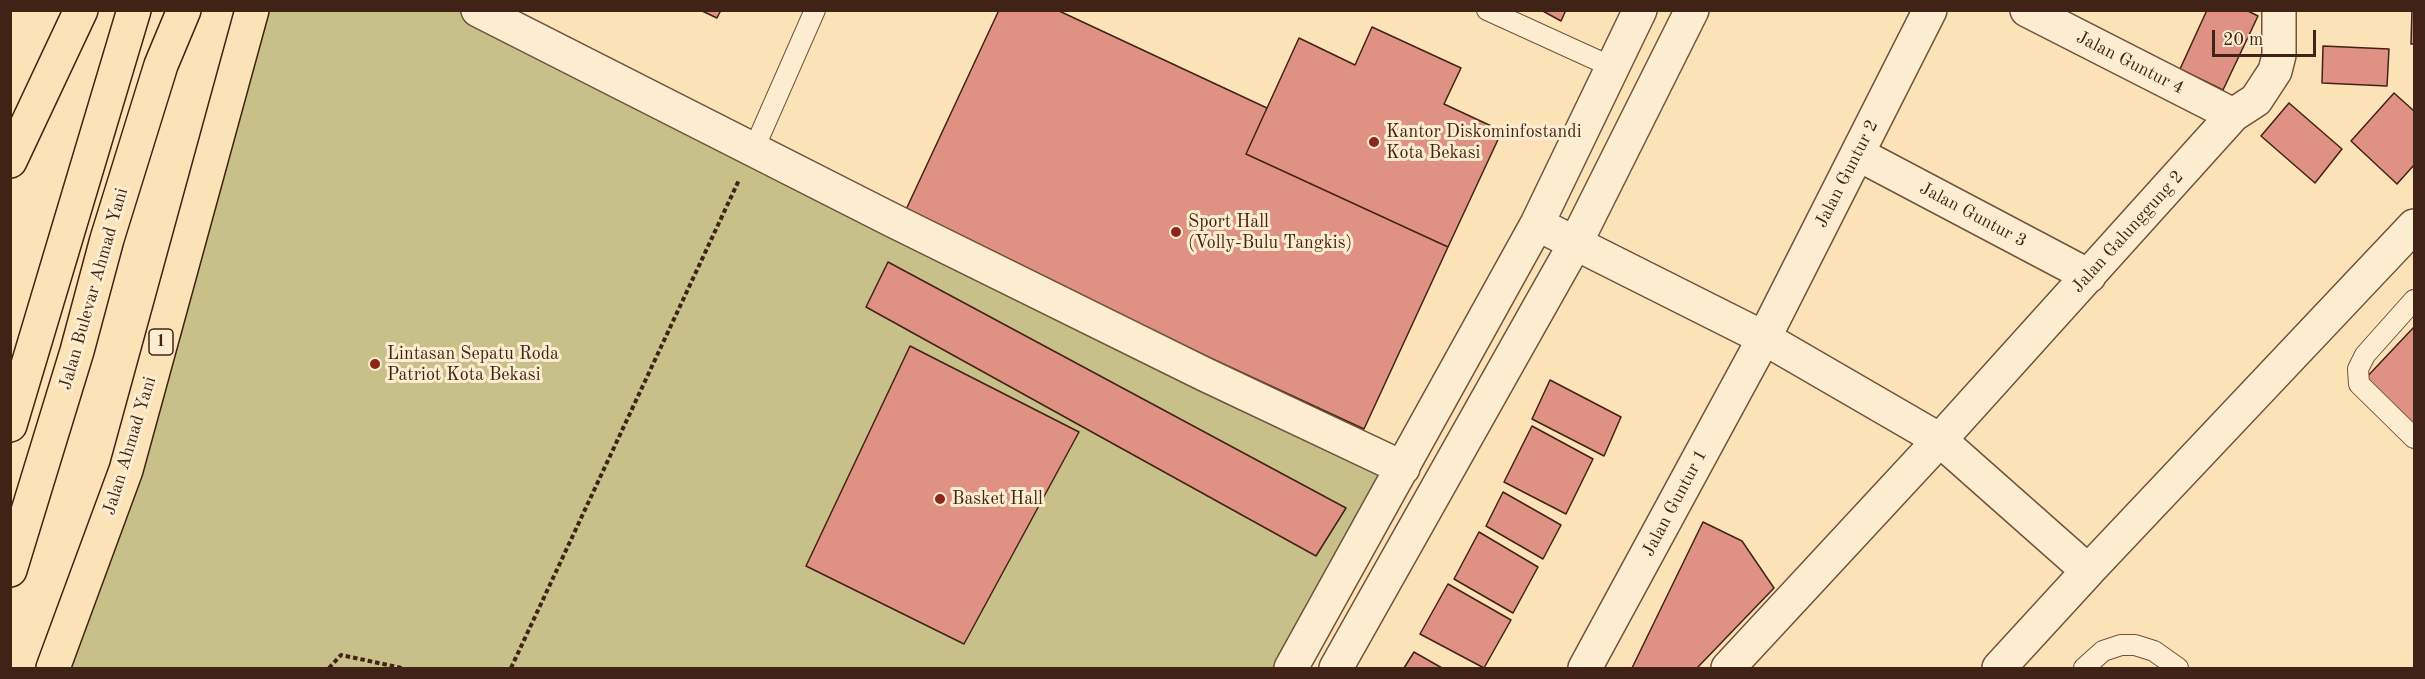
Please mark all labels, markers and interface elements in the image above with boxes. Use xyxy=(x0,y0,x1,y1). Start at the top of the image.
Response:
scale bar xyxy=(2215,18,2318,56)
street label: Jalan Guntur 4 xyxy=(2072,27,2188,99)
text: 20 m xyxy=(2223,31,2263,49)
street label: Jalan Guntur 2 xyxy=(1811,116,1883,232)
place label: Kantor Diskominfostandi Kota Bekasi xyxy=(1386,121,1582,164)
marker: Kantor Diskominfostandi Kota Bekasi xyxy=(1367,135,1381,149)
street label: Jalan Galunggung 2 xyxy=(2067,166,2189,298)
street label: Jalan Guntur 3 xyxy=(1916,178,2030,252)
street label: Jalan Bulevar Ahmad Yani xyxy=(55,185,133,393)
place label: Sport Hall (Volly-Bulu Tangkis) xyxy=(1188,211,1352,254)
marker: Sport Hall (Volly-Bulu Tangkis) xyxy=(1169,225,1183,239)
road number: 1 xyxy=(149,329,173,355)
place label: Lintasan Sepatu Roda Patriot Kota Bekasi xyxy=(387,343,559,386)
marker: Lintasan Sepatu Roda Patriot Kota Bekasi xyxy=(368,357,382,371)
street label: Jalan Ahmad Yani xyxy=(99,374,161,518)
street label: Jalan Guntur 1 xyxy=(1638,446,1712,560)
place label: Basket Hall xyxy=(952,488,1043,510)
marker: Basket Hall xyxy=(933,492,947,506)

